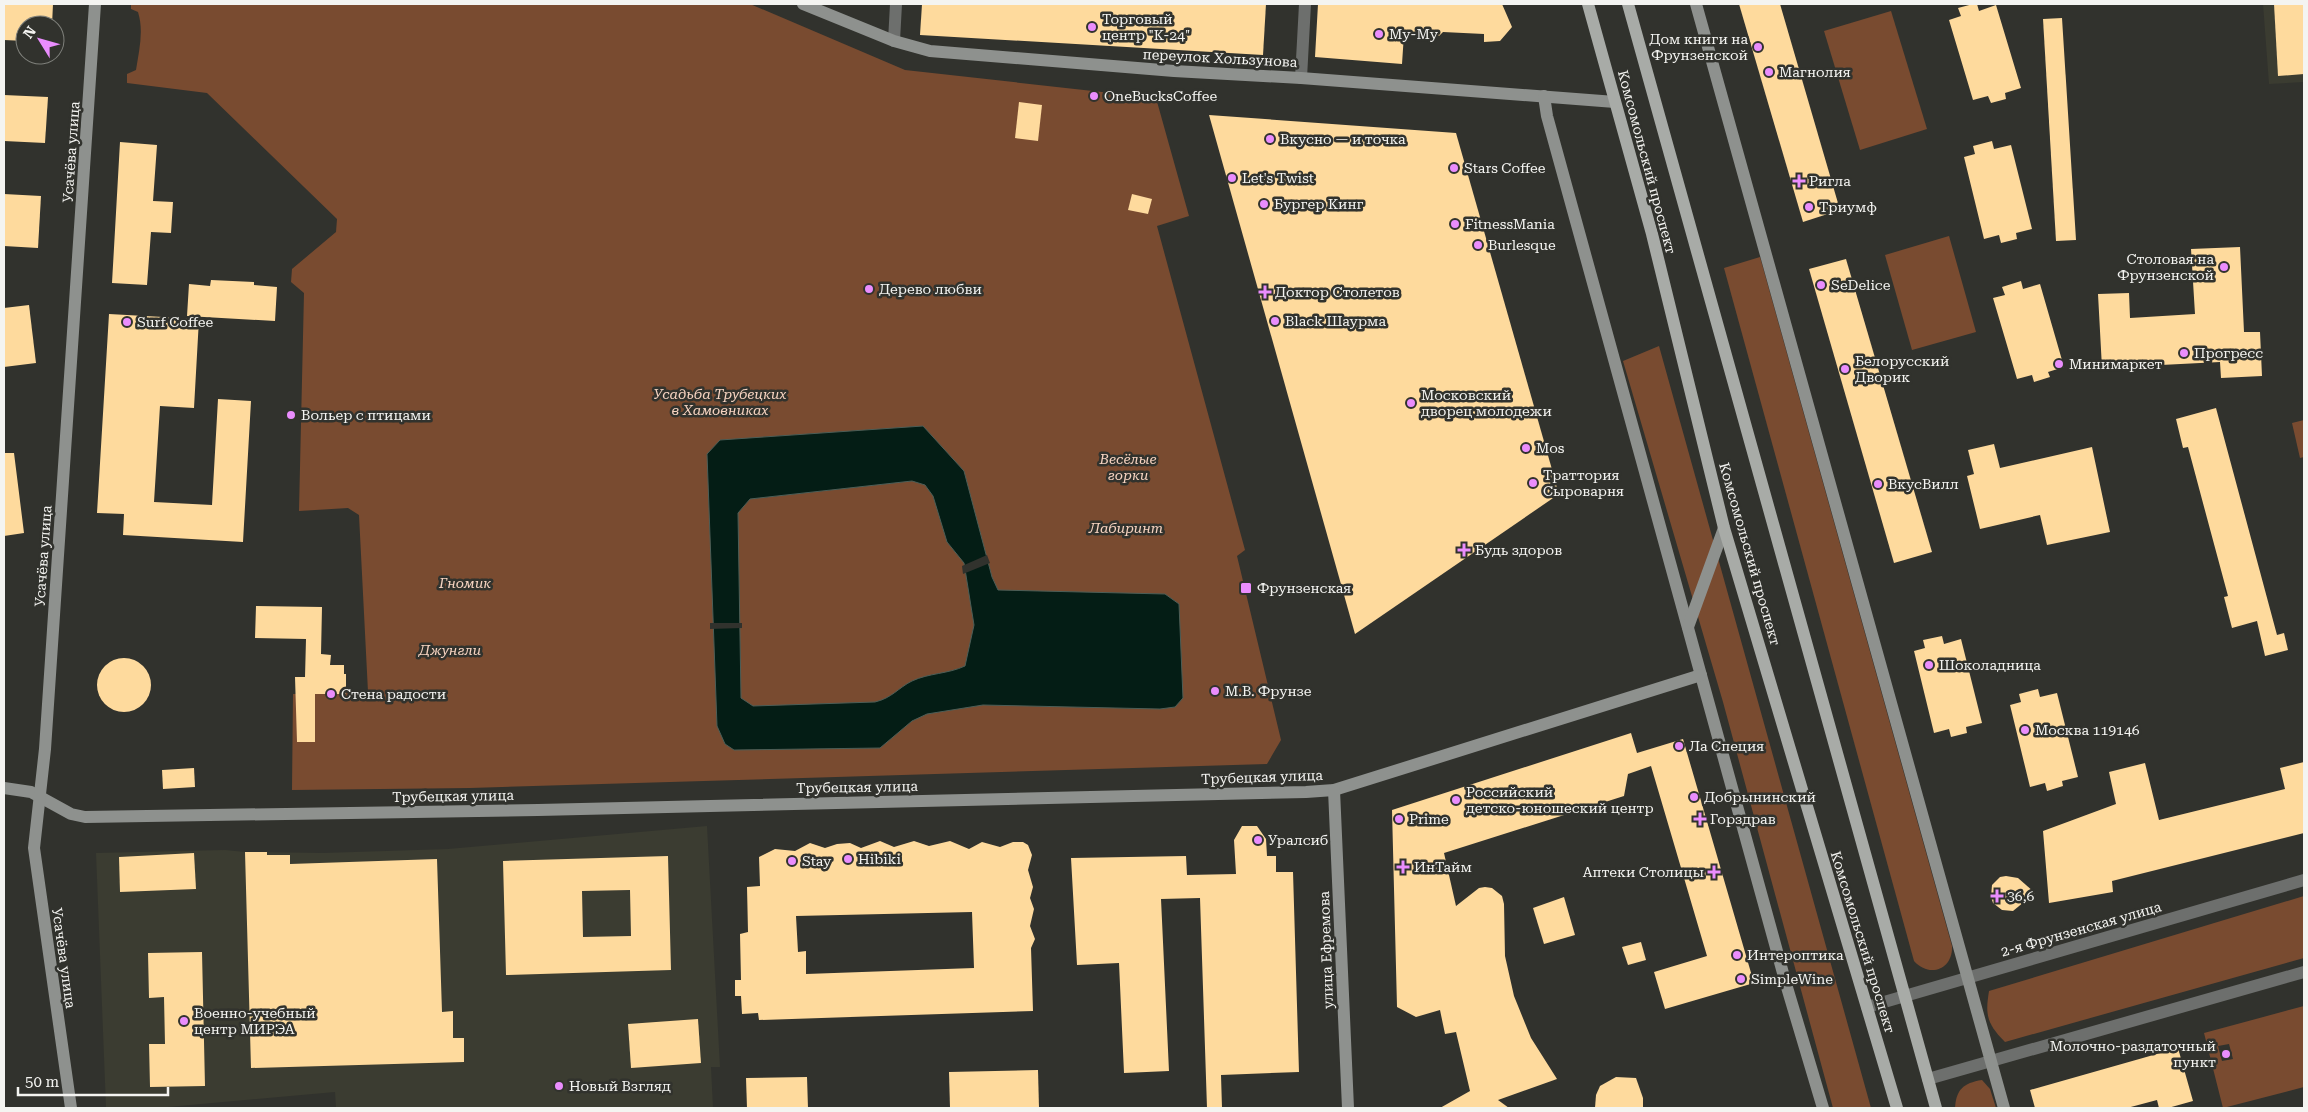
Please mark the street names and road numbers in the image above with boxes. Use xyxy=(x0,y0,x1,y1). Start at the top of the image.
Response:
street label: переулок Хользунова xyxy=(1142,46,1298,70)
street label: Комсомольский проспект xyxy=(1615,68,1679,256)
street label: Усачёва улица xyxy=(59,100,83,203)
street label: Комсомольский проспект xyxy=(1716,461,1784,647)
street label: Усачёва улица xyxy=(31,504,55,607)
street label: Трубецкая улица xyxy=(1201,767,1324,787)
street label: Трубецкая улица xyxy=(796,778,918,796)
street label: Трубецкая улица xyxy=(392,787,514,805)
street label: Комсомольский проспект xyxy=(1828,849,1898,1035)
street label: улица Ефремова xyxy=(1316,890,1336,1009)
street label: 2-я Фрунзенская улица xyxy=(1999,898,2163,960)
street label: Усачёва улица xyxy=(49,907,79,1010)

